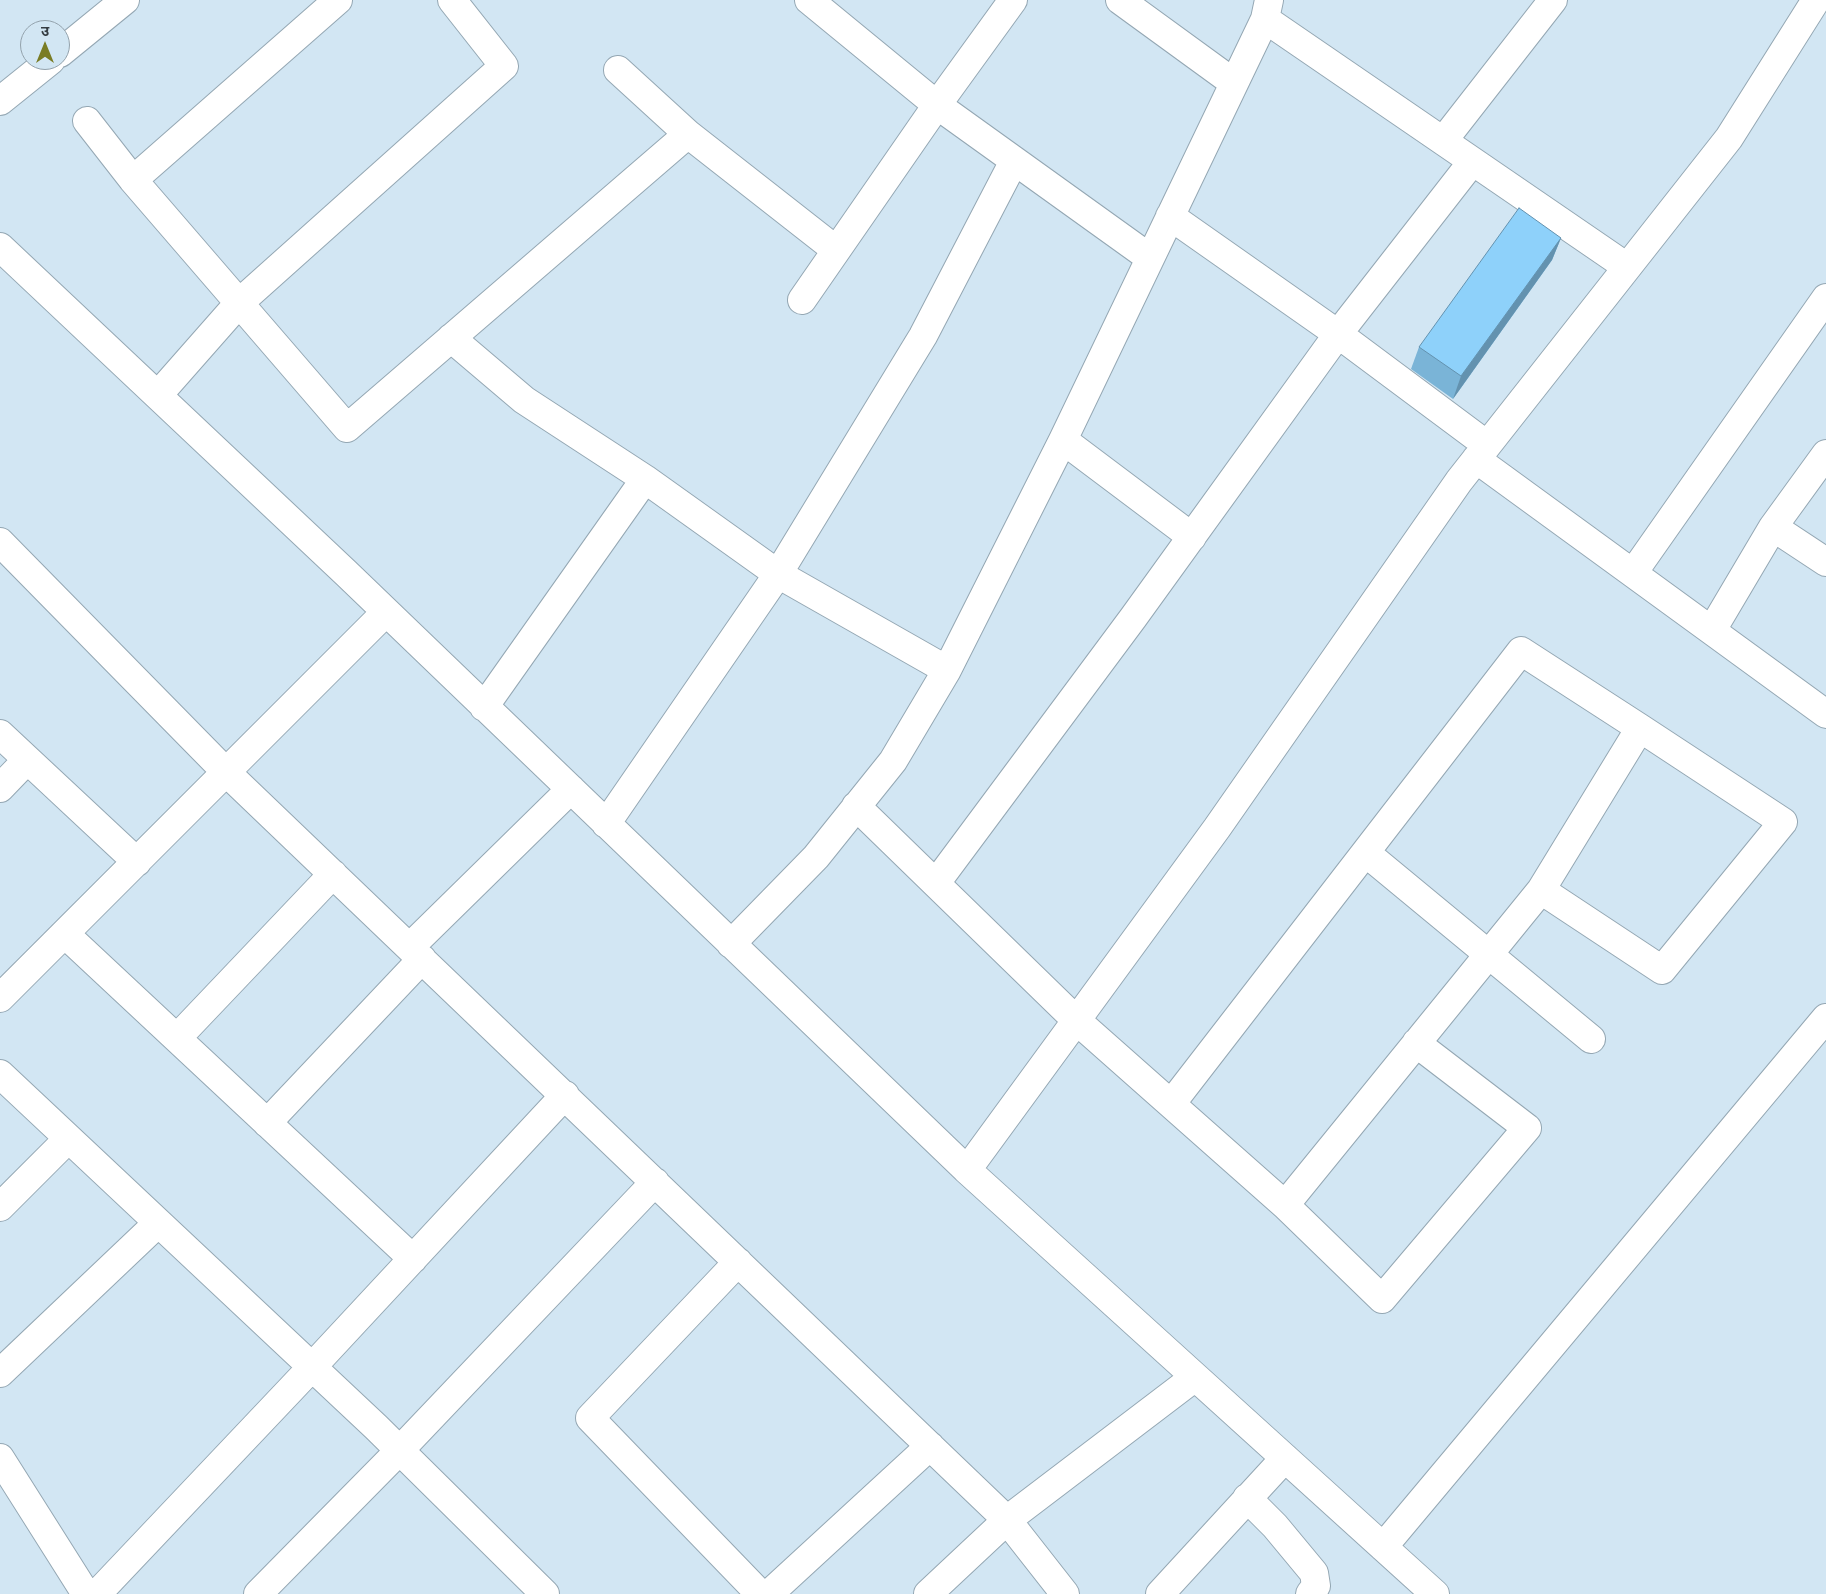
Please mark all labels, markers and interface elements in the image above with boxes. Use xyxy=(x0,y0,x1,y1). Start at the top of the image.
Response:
north arrow xyxy=(20,20,70,70)
text: उ xyxy=(41,22,49,39)

